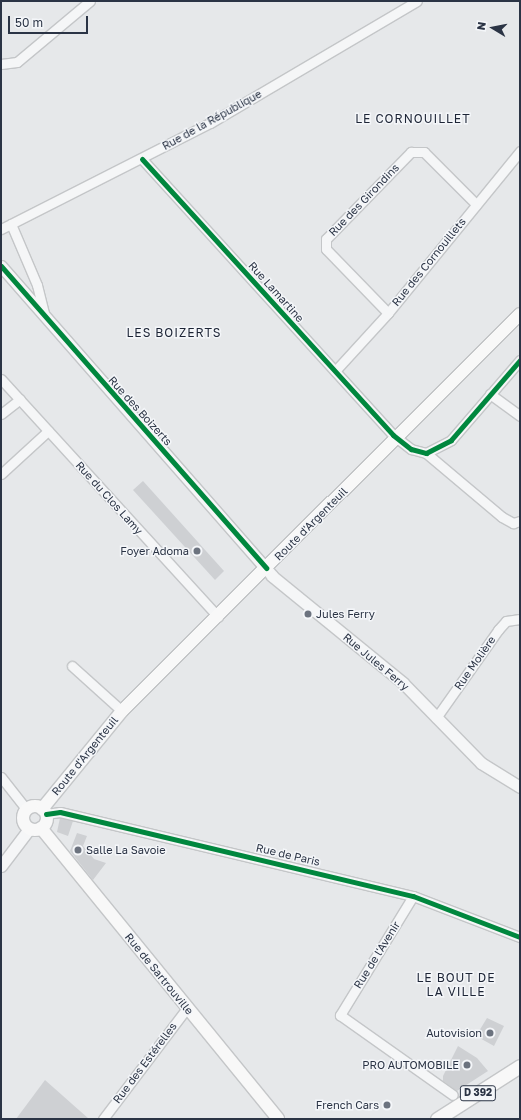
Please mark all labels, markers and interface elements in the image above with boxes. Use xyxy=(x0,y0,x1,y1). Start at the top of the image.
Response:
scale bar xyxy=(10,8,90,34)
north arrow xyxy=(473,8,513,48)
text: 50 m xyxy=(15,15,43,30)
text: N xyxy=(474,21,488,31)
street label: Rue de la République xyxy=(160,87,264,153)
district label: LE CORNOUILLET xyxy=(355,112,471,126)
street label: Rue des Girondins xyxy=(326,161,402,239)
street label: Rue des Cornouillets xyxy=(389,215,469,309)
street label: Rue Lamartine xyxy=(245,259,307,325)
district label: LES BOIZERTS xyxy=(126,326,222,340)
street label: Rue des Boizerts xyxy=(106,374,174,448)
street label: Rue du Clos Lamy xyxy=(73,459,145,537)
street label: Route d'Argenteuil xyxy=(272,485,350,563)
place label: Foyer Adoma xyxy=(120,544,189,558)
marker: Foyer Adoma xyxy=(192,546,202,556)
place label: Jules Ferry xyxy=(316,607,375,621)
marker: Jules Ferry xyxy=(303,609,313,619)
street label: Rue Jules Ferry xyxy=(340,631,412,693)
street label: Rue Molière xyxy=(452,634,498,692)
street label: Route d'Argenteuil xyxy=(49,714,121,798)
street label: Rue de Paris xyxy=(255,841,321,869)
place label: Salle La Savoie xyxy=(86,843,166,857)
marker: Salle La Savoie xyxy=(73,845,83,855)
street label: Rue de l'Avenir xyxy=(351,919,403,991)
street label: Rue de Sartrouville xyxy=(122,931,196,1017)
district label: LE BOUT DE LA VILLE xyxy=(417,971,495,999)
street label: Rue des Estérelles xyxy=(110,1020,180,1106)
place label: Autovision xyxy=(426,1026,482,1040)
marker: Autovision xyxy=(485,1028,495,1038)
place label: PRO AUTOMOBILE xyxy=(362,1058,459,1072)
marker: PRO AUTOMOBILE xyxy=(462,1060,472,1070)
road number: D 392 xyxy=(459,1085,497,1101)
place label: French Cars xyxy=(316,1098,379,1112)
marker: French Cars xyxy=(382,1100,392,1110)

